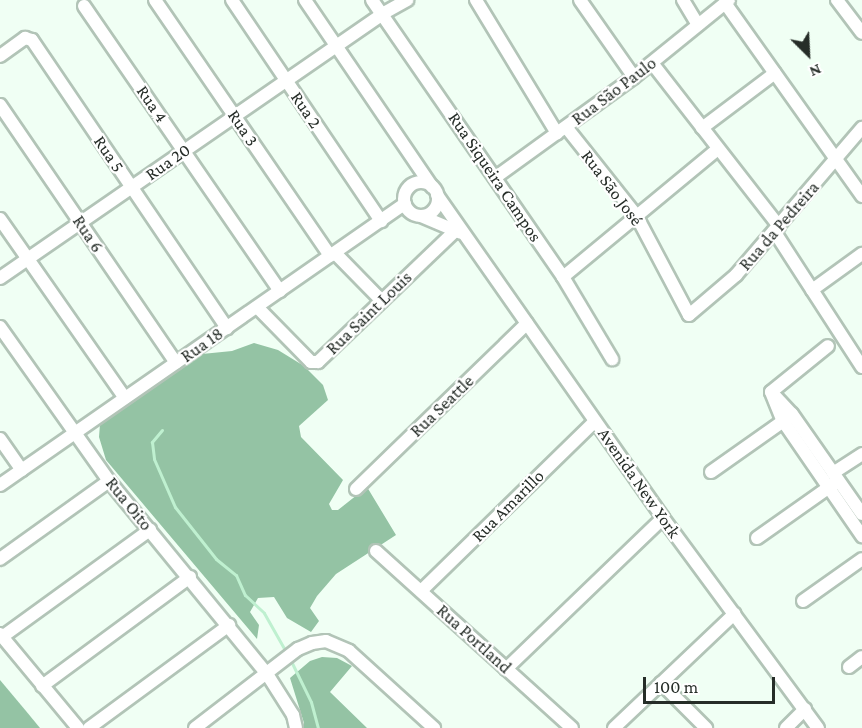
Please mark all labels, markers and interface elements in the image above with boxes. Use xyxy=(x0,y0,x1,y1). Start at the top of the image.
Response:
north arrow xyxy=(778,24,838,84)
street label: Rua São Paulo xyxy=(567,52,661,130)
text: N xyxy=(807,61,824,81)
street label: Rua 4 xyxy=(132,81,172,127)
street label: Rua 2 xyxy=(286,88,326,132)
street label: Rua 3 xyxy=(223,106,263,150)
street label: Rua Siqueira Campos xyxy=(444,108,546,246)
street label: Rua 5 xyxy=(89,132,129,176)
street label: Rua 20 xyxy=(141,139,195,185)
street label: Rua São José xyxy=(577,146,647,230)
street label: Rua da Pedreira xyxy=(734,177,824,275)
street label: Rua 6 xyxy=(68,211,108,257)
street label: Rua Saint Louis xyxy=(322,267,416,359)
street label: Rua 18 xyxy=(177,323,227,367)
street label: Rua Seattle xyxy=(406,370,478,442)
street label: Avenida New York xyxy=(593,424,685,542)
street label: Rua Amarillo xyxy=(467,465,549,547)
street label: Rua Oito xyxy=(101,473,157,535)
street label: Rua Portland xyxy=(432,600,516,678)
scale bar xyxy=(646,665,778,703)
text: 100 m xyxy=(654,677,698,697)

